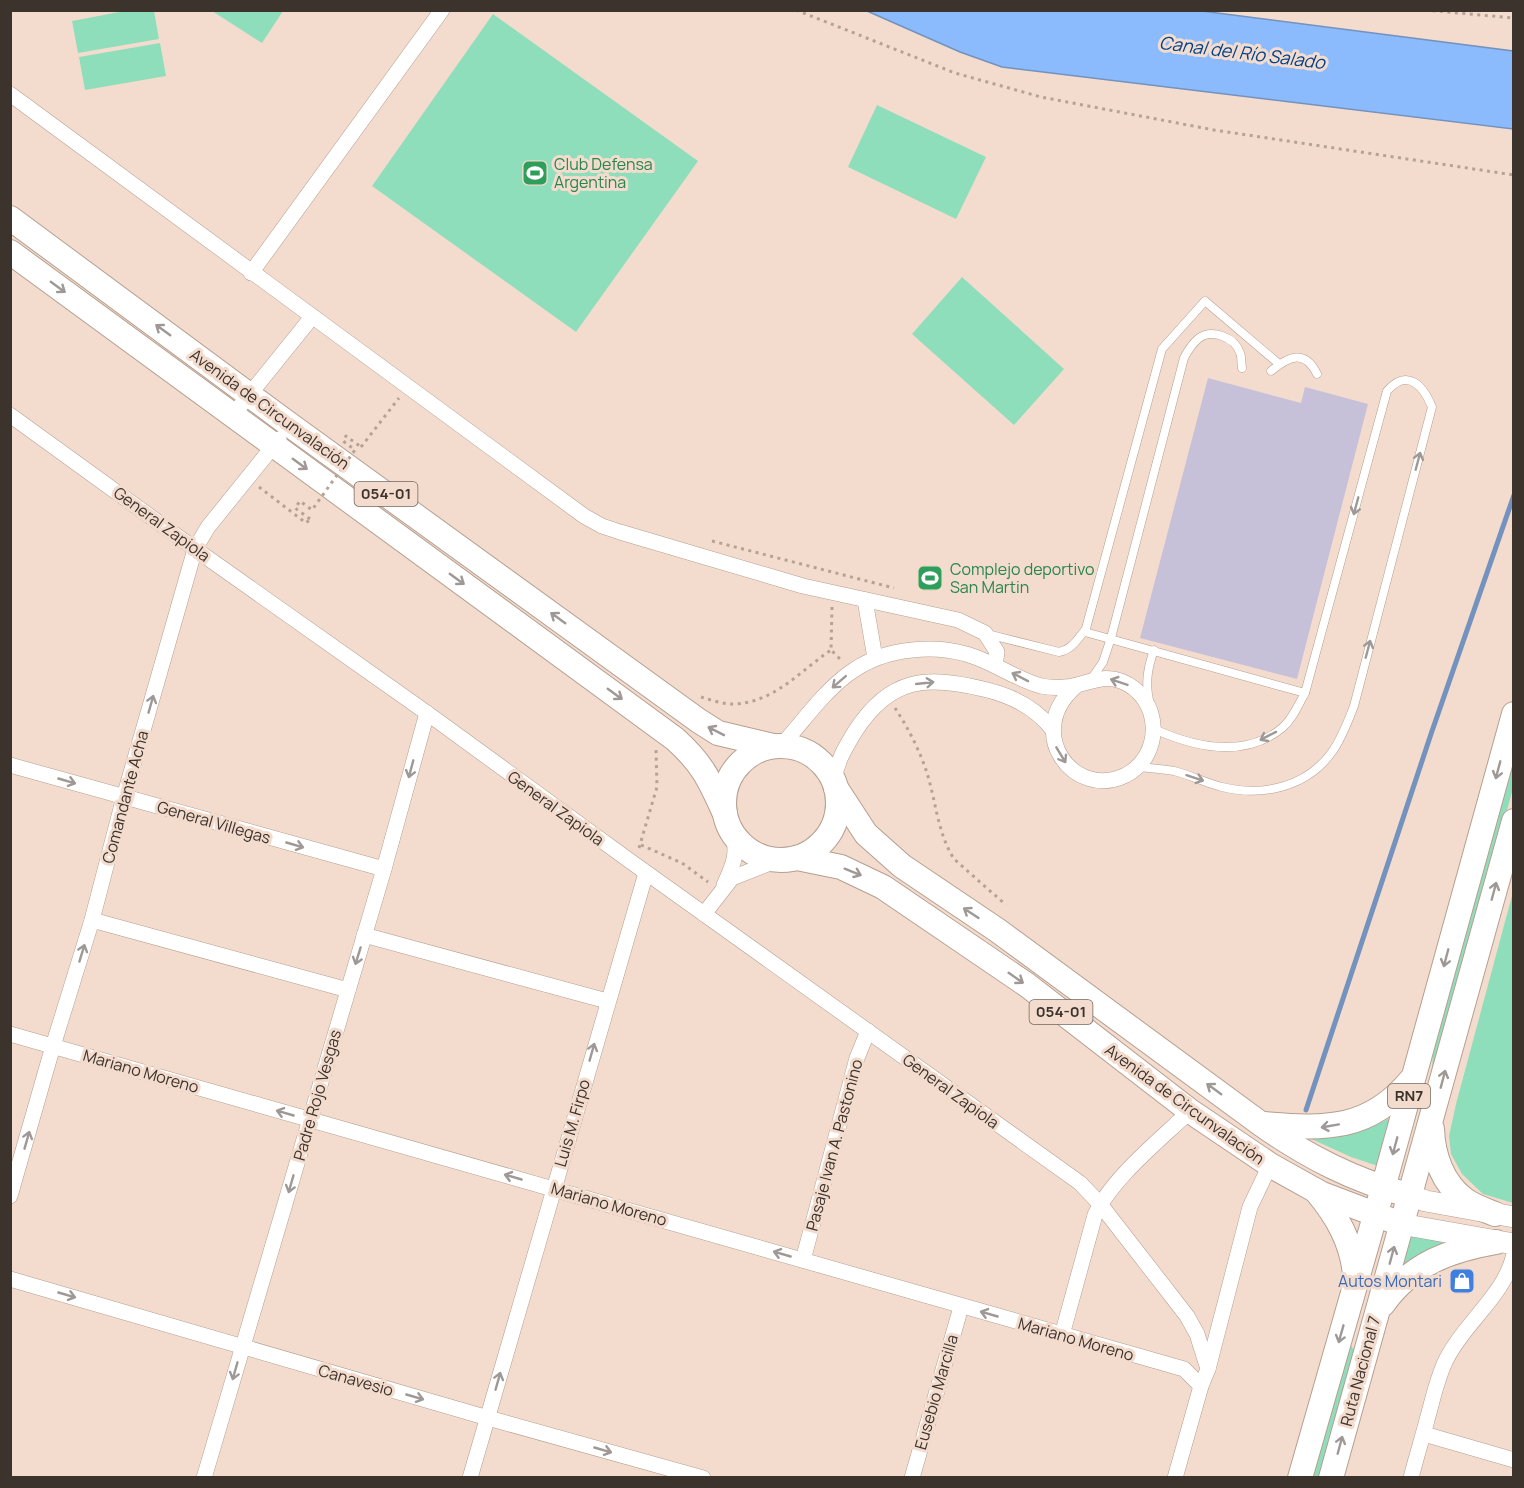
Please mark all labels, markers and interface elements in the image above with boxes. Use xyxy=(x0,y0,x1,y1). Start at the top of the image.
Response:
water label: Canal del Río Salado xyxy=(1158,30,1328,74)
place label: Club Defensa Argentina xyxy=(554,153,653,193)
sports icon: Club Defensa Argentina xyxy=(520,158,550,188)
one-way arrow xyxy=(49,281,65,293)
one-way arrow xyxy=(155,324,171,336)
street label: Avenida de Circunvalación xyxy=(186,344,354,474)
one-way arrow xyxy=(1412,451,1424,470)
one-way arrow xyxy=(291,458,307,470)
street label: General Zapiola xyxy=(109,481,215,567)
road number: 054-01 xyxy=(354,482,418,506)
one-way arrow xyxy=(1350,496,1361,515)
place label: Complejo deportivo San Martin xyxy=(950,558,1094,598)
sports icon: Complejo deportivo San Martin xyxy=(915,563,945,593)
one-way arrow xyxy=(449,573,465,585)
one-way arrow xyxy=(550,612,566,624)
one-way arrow xyxy=(1363,640,1375,659)
one-way arrow xyxy=(1011,671,1029,682)
one-way arrow xyxy=(832,675,847,689)
one-way arrow xyxy=(1110,676,1129,687)
one-way arrow xyxy=(914,677,934,688)
one-way arrow xyxy=(606,688,622,700)
one-way arrow xyxy=(146,695,157,714)
one-way arrow xyxy=(708,725,726,736)
street label: Comandante Acha xyxy=(97,728,153,866)
one-way arrow xyxy=(1259,731,1277,742)
one-way arrow xyxy=(1055,746,1067,763)
one-way arrow xyxy=(405,759,417,778)
one-way arrow xyxy=(1492,760,1503,779)
street label: General Zapiola xyxy=(503,765,609,851)
one-way arrow xyxy=(1185,773,1204,784)
one-way arrow xyxy=(57,776,76,787)
street label: General Villegas xyxy=(155,795,273,849)
one-way arrow xyxy=(285,840,304,851)
one-way arrow xyxy=(843,867,862,878)
one-way arrow xyxy=(1489,882,1501,901)
one-way arrow xyxy=(964,907,980,919)
one-way arrow xyxy=(77,944,88,963)
one-way arrow xyxy=(352,947,363,966)
one-way arrow xyxy=(1440,949,1452,968)
one-way arrow xyxy=(1008,972,1024,984)
road number: 054-01 xyxy=(1030,1000,1092,1024)
street label: Padre Rojo Vesgas xyxy=(288,1027,346,1163)
street label: Avenida de Circunvalación xyxy=(1101,1039,1269,1169)
one-way arrow xyxy=(587,1043,598,1062)
street label: Mariano Moreno xyxy=(81,1044,201,1098)
street label: General Zapiola xyxy=(898,1048,1004,1134)
street label: Pasaje Ivan A. Pastonino xyxy=(801,1057,867,1233)
one-way arrow xyxy=(1438,1070,1449,1089)
street label: Luis M. Firpo xyxy=(549,1077,595,1169)
one-way arrow xyxy=(1206,1083,1222,1096)
road number: RN7 xyxy=(1388,1084,1430,1108)
one-way arrow xyxy=(276,1106,295,1118)
one-way arrow xyxy=(1321,1121,1340,1132)
one-way arrow xyxy=(21,1130,33,1149)
one-way arrow xyxy=(1389,1137,1400,1156)
one-way arrow xyxy=(504,1171,523,1182)
one-way arrow xyxy=(285,1174,296,1193)
street label: Mariano Moreno xyxy=(549,1177,669,1231)
one-way arrow xyxy=(1387,1246,1398,1265)
one-way arrow xyxy=(773,1248,792,1259)
shop icon: Autos Montari xyxy=(1447,1266,1477,1296)
place label: Autos Montari xyxy=(1338,1270,1442,1292)
one-way arrow xyxy=(57,1290,76,1301)
one-way arrow xyxy=(980,1308,999,1320)
street label: Mariano Moreno xyxy=(1016,1312,1136,1366)
street label: Ruta Nacional 7 xyxy=(1335,1314,1385,1428)
one-way arrow xyxy=(1335,1324,1346,1343)
street label: Eusebio Marcilla xyxy=(909,1332,963,1452)
street label: Canavesio xyxy=(316,1359,396,1401)
one-way arrow xyxy=(229,1361,241,1380)
one-way arrow xyxy=(493,1372,504,1391)
one-way arrow xyxy=(405,1392,424,1403)
one-way arrow xyxy=(1335,1436,1346,1455)
one-way arrow xyxy=(593,1444,612,1456)

